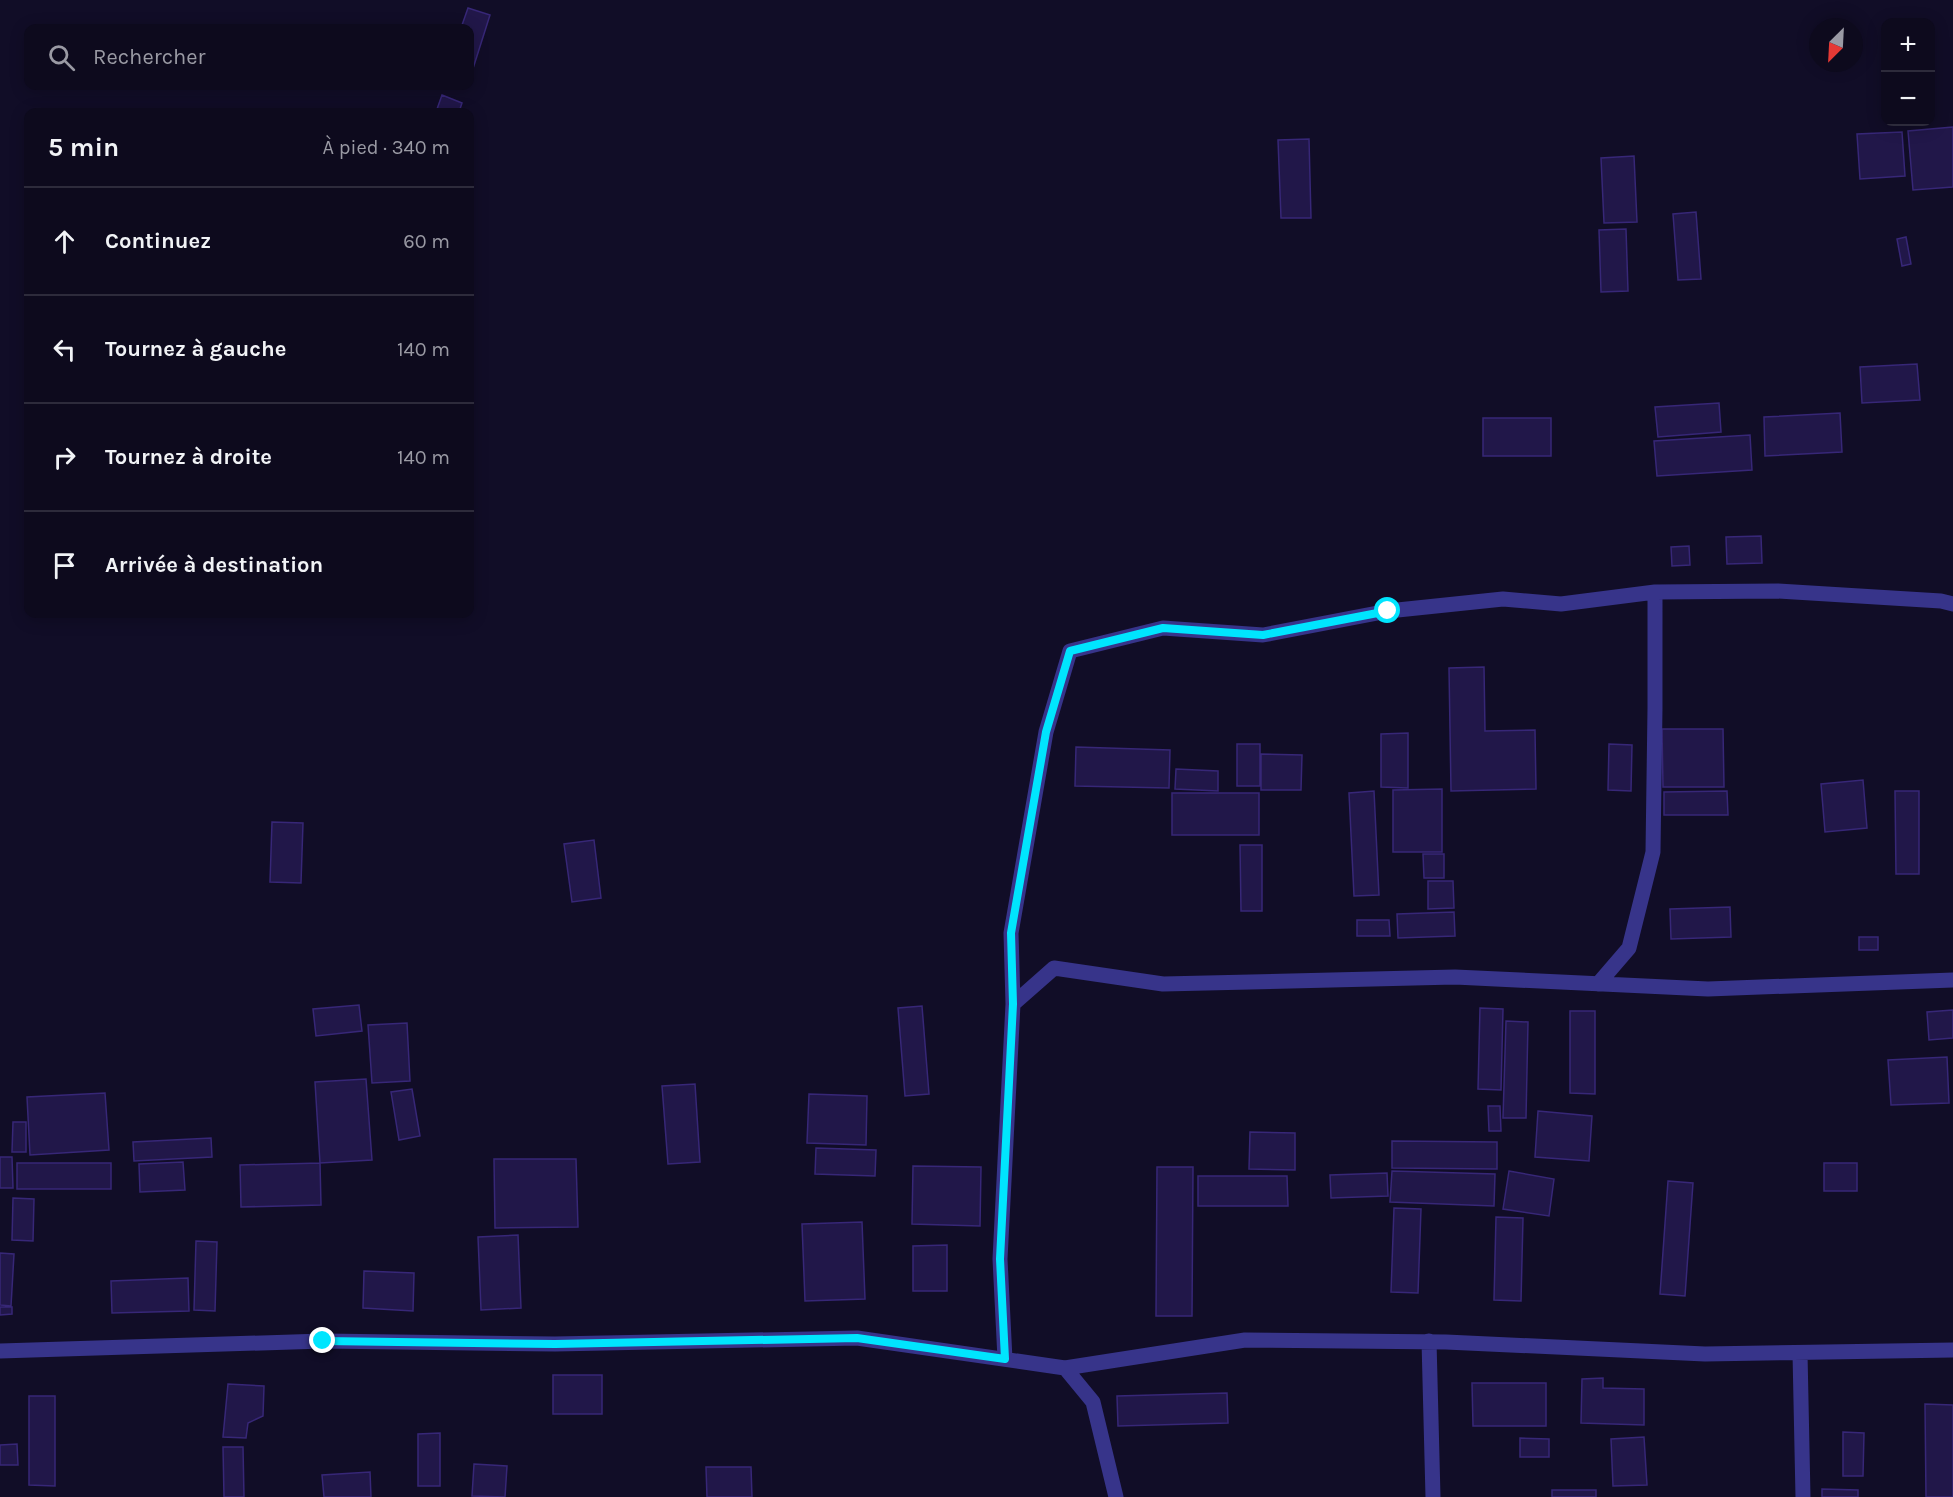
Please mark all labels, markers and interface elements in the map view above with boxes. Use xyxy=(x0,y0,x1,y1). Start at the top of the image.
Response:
north arrow xyxy=(1809,18,1863,72)
map controls xyxy=(1881,18,1935,126)
button: + xyxy=(1881,18,1935,72)
search box xyxy=(24,24,474,90)
icon: search xyxy=(45,41,78,74)
text: Rechercher xyxy=(93,44,206,70)
button: − xyxy=(1881,72,1935,126)
text: 5 min xyxy=(48,132,119,163)
text: À pied · 340 m xyxy=(323,136,450,159)
icon: ahead xyxy=(48,225,81,258)
text: Continuez xyxy=(105,228,211,254)
text: 60 m xyxy=(403,230,450,253)
icon: left xyxy=(48,333,81,366)
text: Tournez à gauche xyxy=(105,336,286,362)
text: 140 m xyxy=(397,338,450,361)
icon: right xyxy=(48,441,81,474)
text: Tournez à droite xyxy=(105,444,272,470)
text: 140 m xyxy=(397,446,450,469)
icon: arrive xyxy=(48,549,81,582)
text: Arrivée à destination xyxy=(105,552,323,578)
route start xyxy=(1374,597,1400,623)
route end xyxy=(309,1327,335,1353)

